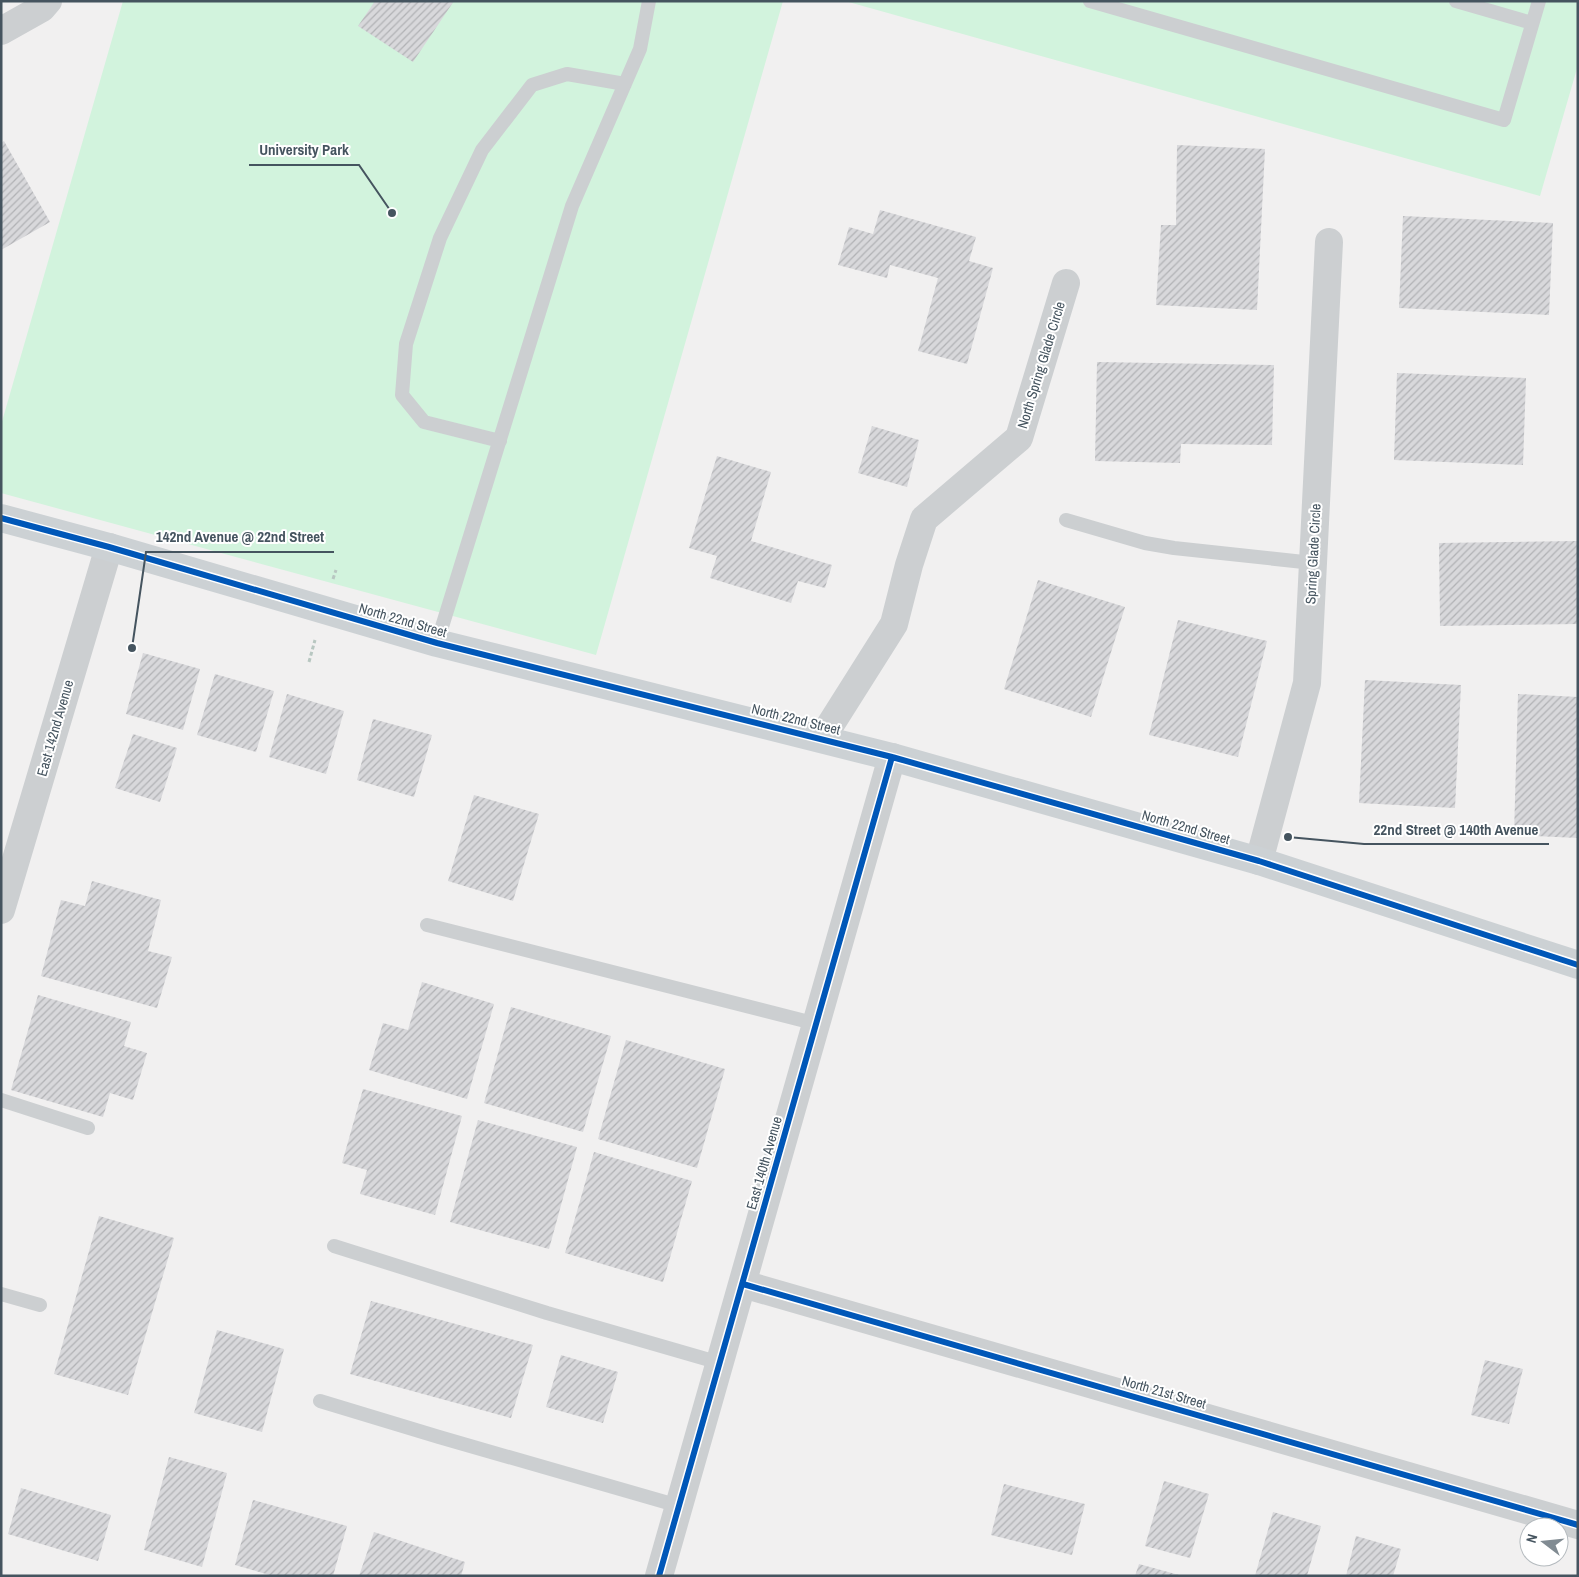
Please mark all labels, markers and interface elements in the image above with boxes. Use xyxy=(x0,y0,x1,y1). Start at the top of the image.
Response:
callout: University Park xyxy=(249,135,359,165)
text: University Park xyxy=(259,139,349,160)
street label: North Spring Glade Circle xyxy=(1013,299,1069,431)
street label: Spring Glade Circle xyxy=(1301,503,1325,605)
callout: 142nd Avenue @ 22nd Street xyxy=(146,522,334,552)
text: 142nd Avenue @ 22nd Street xyxy=(156,526,324,547)
street label: North 22nd Street xyxy=(357,599,449,641)
street label: East 142nd Avenue xyxy=(33,678,77,778)
street label: North 22nd Street xyxy=(750,699,842,739)
street label: North 22nd Street xyxy=(1140,806,1232,848)
callout: 22nd Street @ 140th Avenue xyxy=(1364,814,1549,844)
text: 22nd Street @ 140th Avenue xyxy=(1374,819,1539,840)
street label: East 140th Avenue xyxy=(742,1114,786,1212)
street label: North 21st Street xyxy=(1120,1371,1208,1413)
north arrow xyxy=(1519,1517,1569,1567)
text: N xyxy=(1522,1532,1541,1545)

